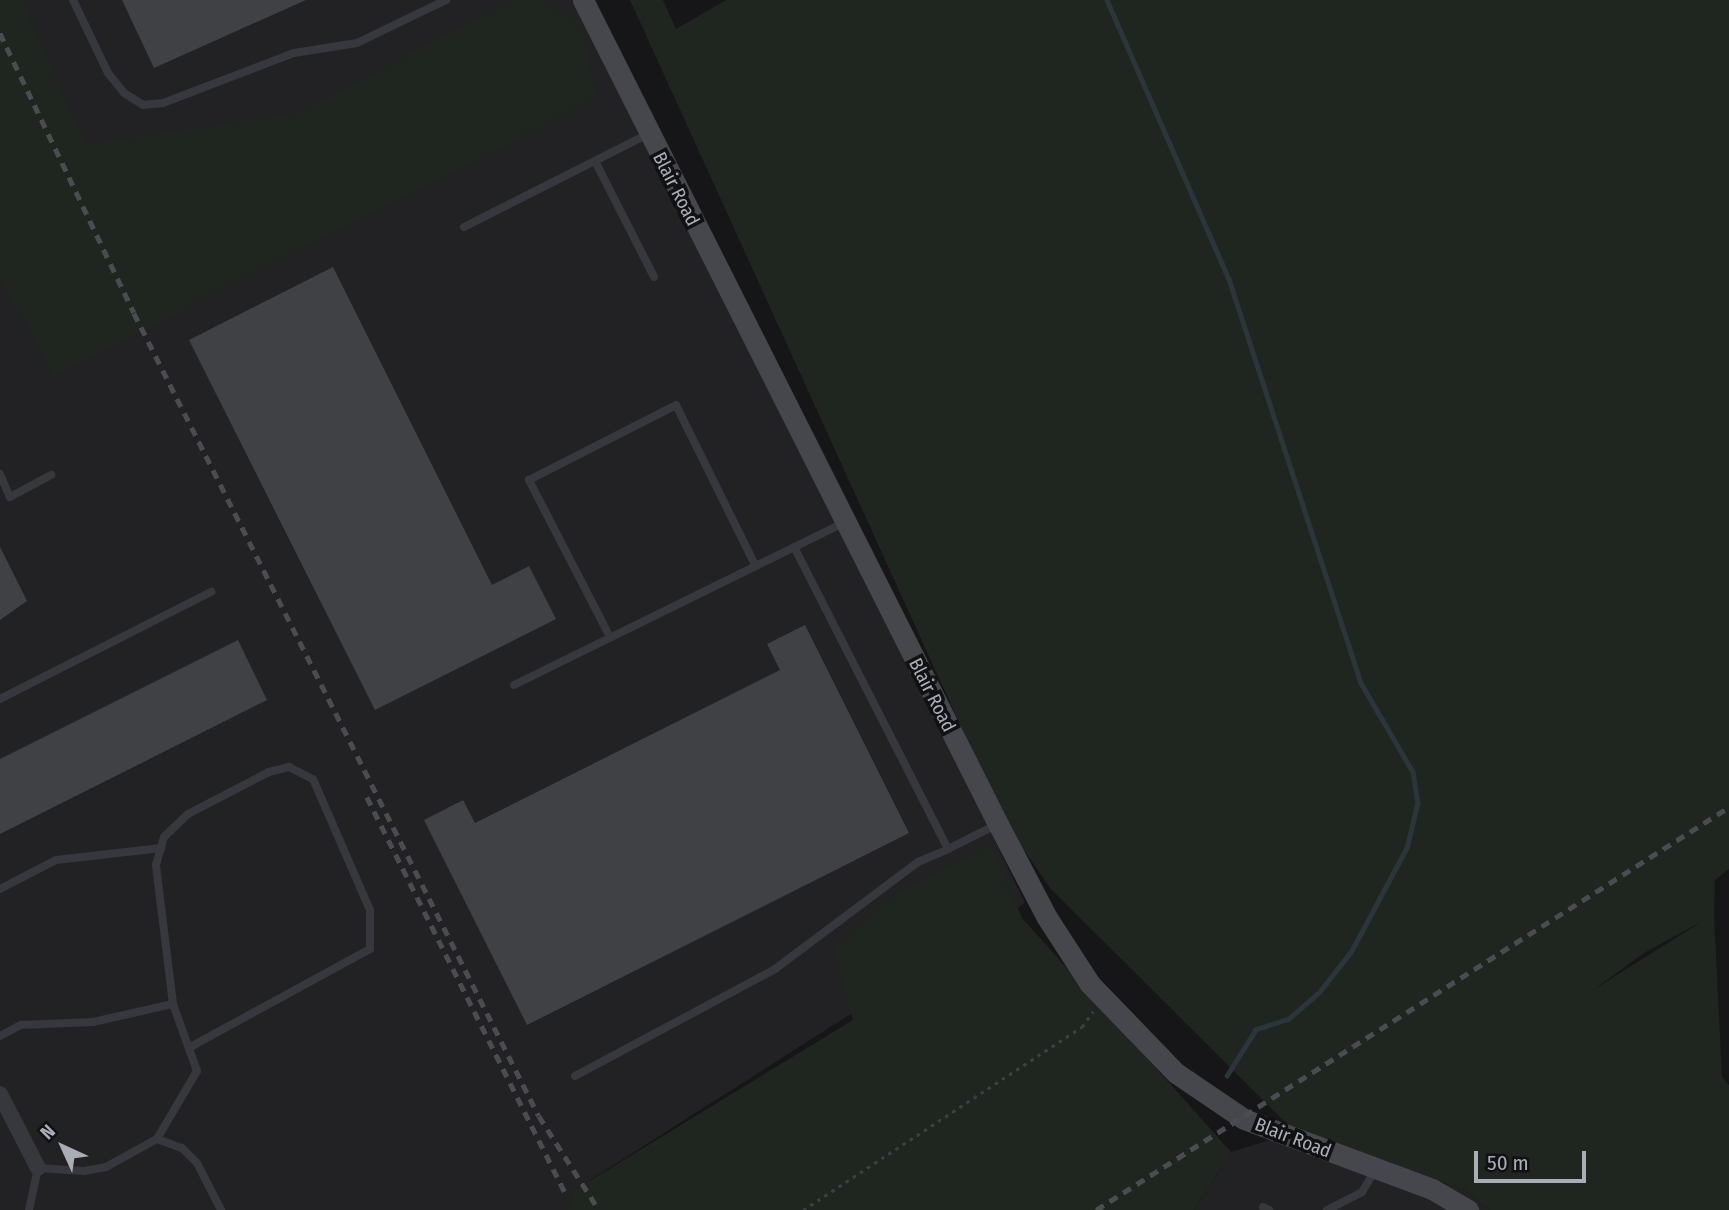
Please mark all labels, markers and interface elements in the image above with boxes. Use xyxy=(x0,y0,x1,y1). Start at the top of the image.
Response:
street label: Blair Road xyxy=(648,148,704,230)
street label: Blair Road xyxy=(904,654,960,736)
north arrow xyxy=(28,1112,98,1182)
street label: Blair Road xyxy=(1252,1113,1334,1163)
text: N xyxy=(36,1120,60,1144)
scale bar xyxy=(1477,1136,1589,1180)
text: 50 m xyxy=(1487,1150,1529,1176)

